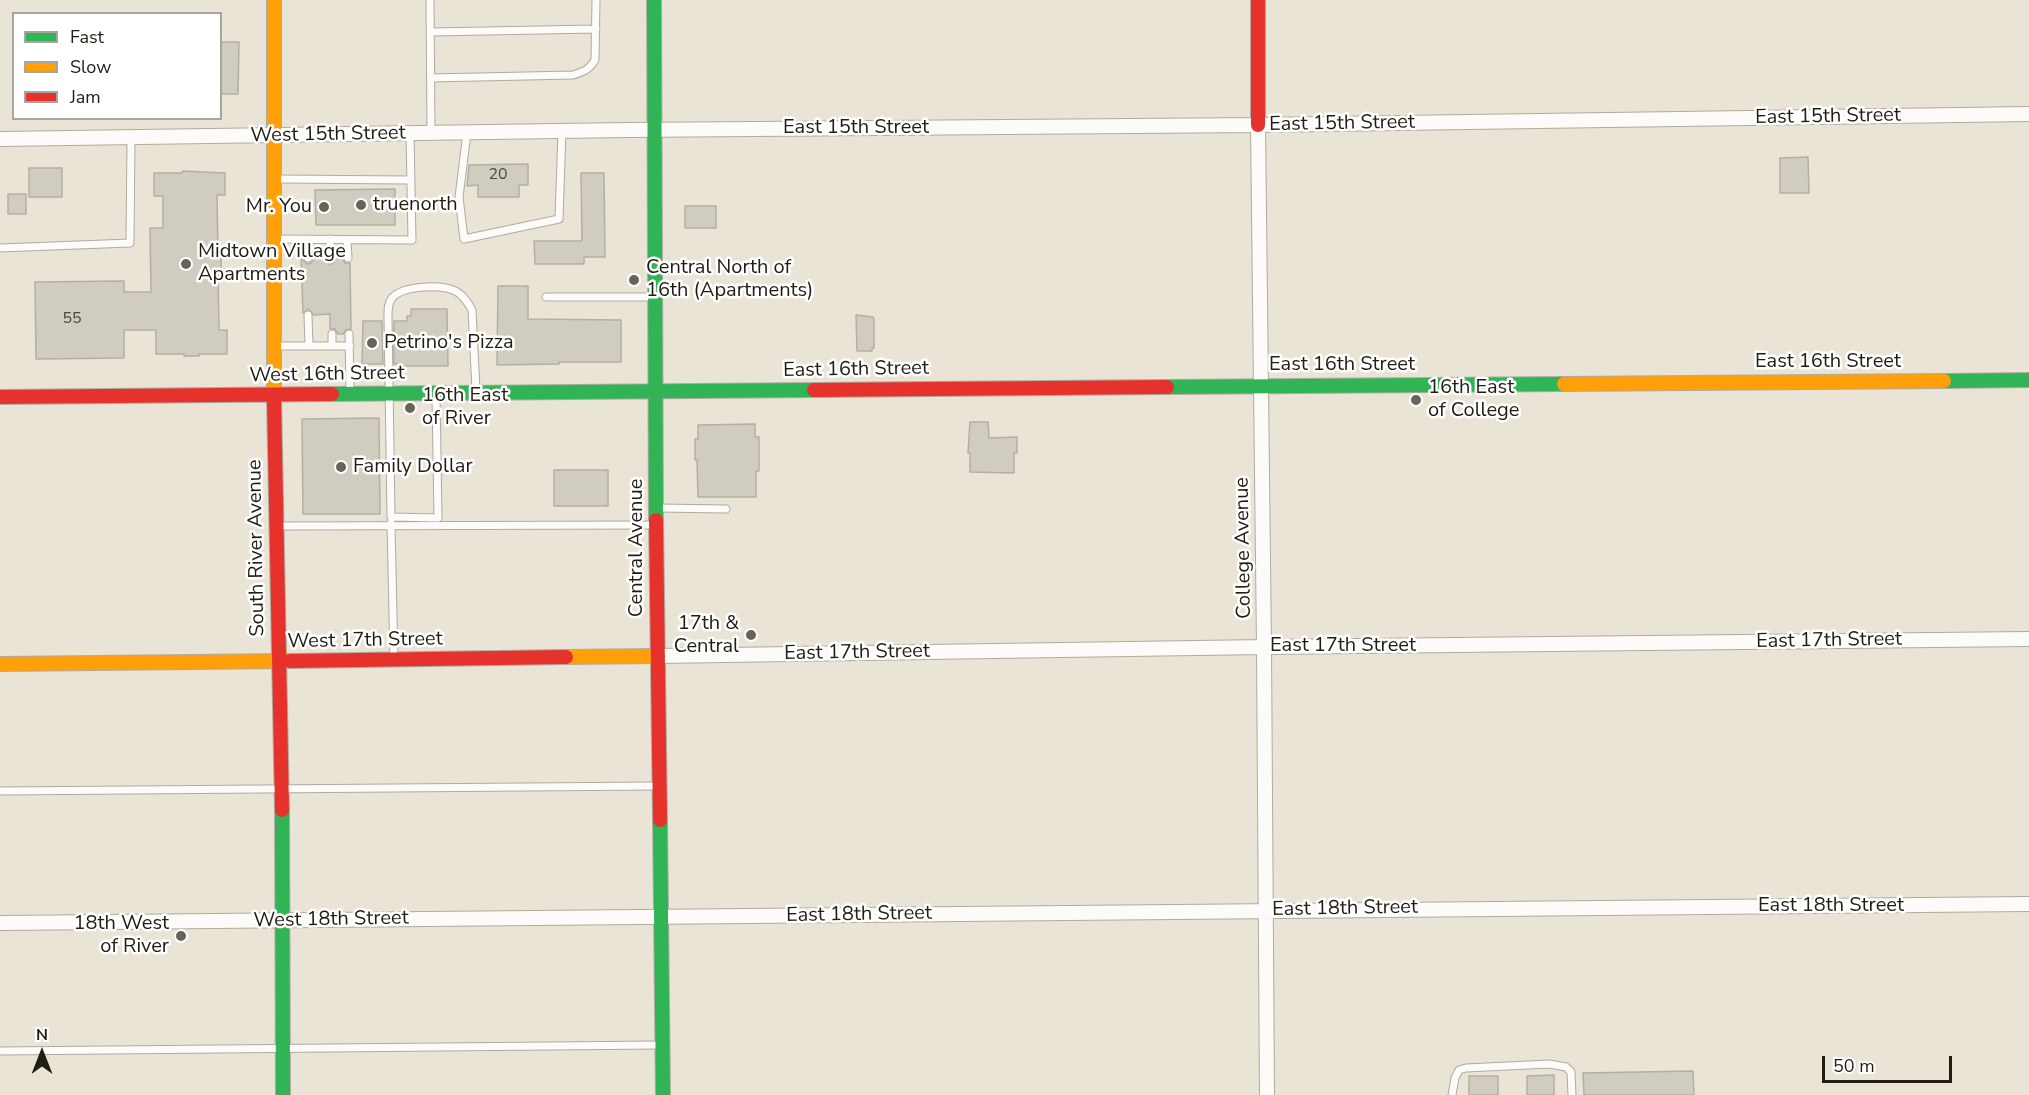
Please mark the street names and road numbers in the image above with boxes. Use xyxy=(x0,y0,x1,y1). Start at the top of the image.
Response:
street label: East 15th Street xyxy=(1755,104,1901,130)
street label: East 15th Street xyxy=(1269,111,1415,137)
street label: East 15th Street xyxy=(783,116,929,140)
street label: West 15th Street xyxy=(250,122,406,148)
street label: East 16th Street xyxy=(1755,350,1901,374)
street label: East 16th Street xyxy=(1269,353,1415,377)
street label: East 16th Street xyxy=(783,357,929,383)
street label: West 16th Street xyxy=(249,362,405,388)
street label: South River Avenue xyxy=(243,459,271,637)
street label: College Avenue xyxy=(1231,477,1257,619)
street label: Central Avenue xyxy=(625,479,649,617)
street label: West 17th Street xyxy=(287,628,443,654)
street label: East 17th Street xyxy=(1756,628,1902,654)
street label: East 17th Street xyxy=(1270,634,1416,658)
street label: East 17th Street xyxy=(784,640,930,666)
street label: East 18th Street xyxy=(1758,894,1904,918)
street label: East 18th Street xyxy=(1272,896,1418,922)
street label: East 18th Street xyxy=(786,902,932,928)
street label: West 18th Street xyxy=(253,907,409,933)

